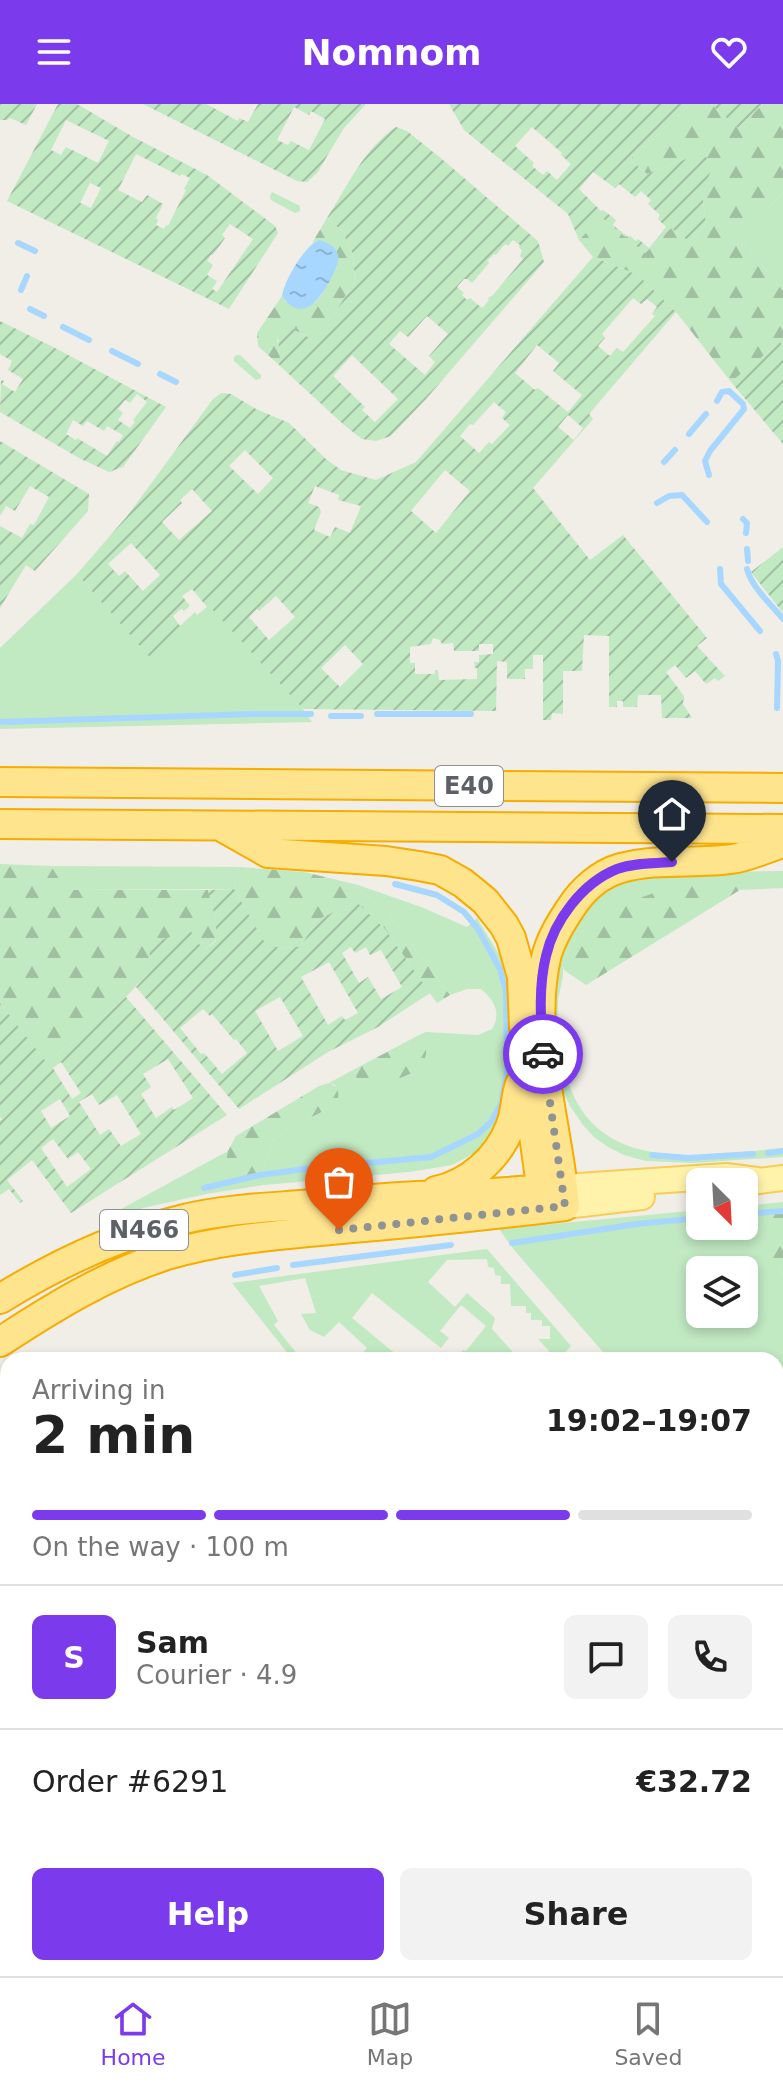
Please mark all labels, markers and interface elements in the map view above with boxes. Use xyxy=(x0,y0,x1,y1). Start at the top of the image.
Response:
icon: menu xyxy=(32,30,76,74)
icon: heart xyxy=(707,30,751,74)
text: Nomnom xyxy=(301,32,482,73)
road number: E40 xyxy=(435,766,503,806)
pin xyxy=(638,780,706,862)
icon: home xyxy=(650,792,694,836)
courier xyxy=(503,1014,583,1094)
icon: car xyxy=(521,1032,565,1076)
pin xyxy=(305,1148,373,1230)
icon: bag xyxy=(317,1160,361,1204)
north arrow xyxy=(686,1168,758,1240)
map controls xyxy=(686,1168,758,1328)
road number: N466 xyxy=(100,1210,188,1250)
button: layers xyxy=(686,1256,758,1328)
text: Arriving in xyxy=(32,1375,166,1405)
text: 19:02–19:07 xyxy=(546,1403,752,1438)
text: 2 min xyxy=(32,1405,195,1465)
text: On the way · 100 m xyxy=(32,1532,289,1562)
button: chat xyxy=(564,1615,648,1699)
button: phone xyxy=(668,1615,752,1699)
text: Sam xyxy=(136,1625,209,1660)
text: S xyxy=(63,1640,85,1675)
text: Courier · 4.9 xyxy=(136,1660,297,1690)
text: Order #6291 xyxy=(32,1764,228,1799)
text: €32.72 xyxy=(636,1764,752,1799)
button: Help xyxy=(32,1868,384,1960)
button: Share xyxy=(400,1868,752,1960)
tab: Home xyxy=(101,1997,166,2070)
tab: Map xyxy=(367,1997,413,2070)
tab: Saved xyxy=(614,1997,682,2070)

